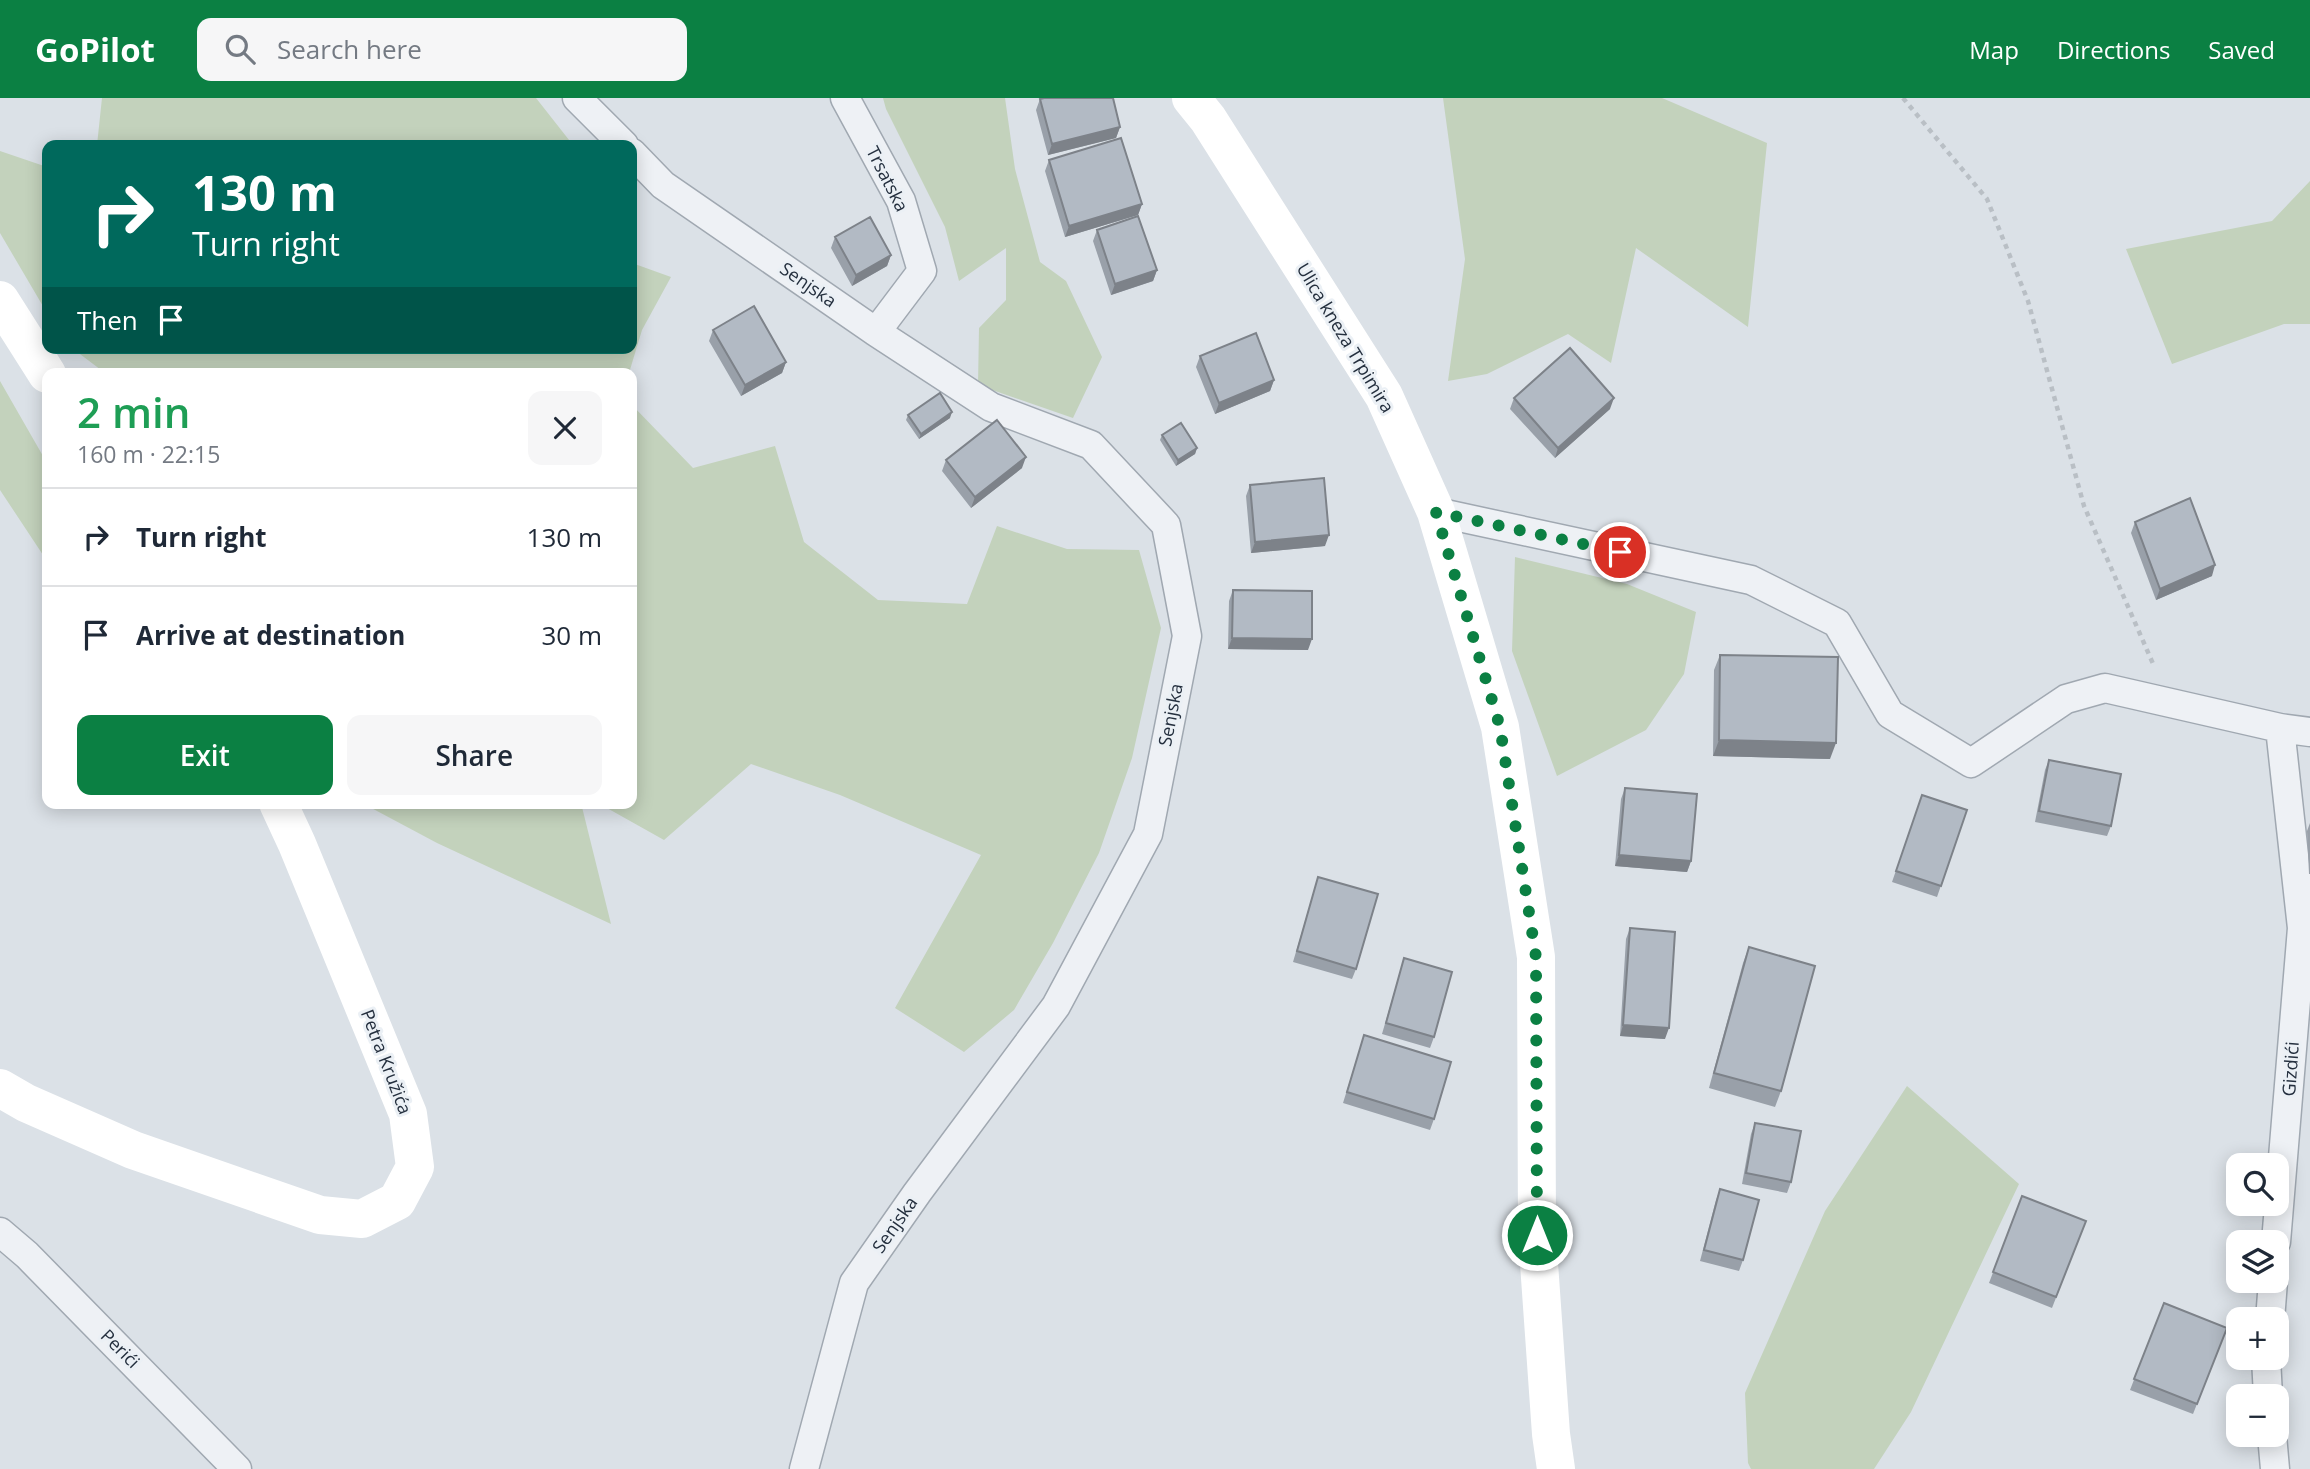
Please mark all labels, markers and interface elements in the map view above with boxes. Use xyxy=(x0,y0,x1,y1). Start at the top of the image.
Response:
search box xyxy=(197,18,687,81)
text: GoPilot xyxy=(35,27,155,72)
icon: search xyxy=(221,30,259,68)
text: Search here xyxy=(277,31,422,67)
text: Map xyxy=(1969,33,2019,66)
text: Directions xyxy=(2057,33,2170,66)
text: Saved xyxy=(2208,33,2275,66)
street label: Trsatska xyxy=(861,142,915,215)
text: 130 m xyxy=(192,159,337,225)
icon: right xyxy=(77,168,168,259)
text: Turn right xyxy=(192,222,340,265)
street label: Senjska xyxy=(776,256,842,312)
street label: Ulica kneza Trpimira xyxy=(1292,258,1400,417)
icon: arrive xyxy=(152,301,190,339)
text: Then xyxy=(77,302,138,338)
text: 2 min xyxy=(77,383,190,440)
button: close xyxy=(528,391,602,465)
text: 160 m · 22:15 xyxy=(77,438,220,470)
icon: right xyxy=(77,518,115,556)
text: Turn right xyxy=(136,519,267,555)
text: 130 m xyxy=(527,519,602,555)
pin xyxy=(1590,522,1650,582)
icon: arrive xyxy=(1601,533,1639,571)
icon: arrive xyxy=(77,616,115,654)
text: Arrive at destination xyxy=(136,617,405,653)
text: 30 m xyxy=(541,617,602,653)
street label: Senjska xyxy=(1152,681,1188,748)
button: Exit xyxy=(77,715,333,795)
button: Share xyxy=(347,715,602,795)
street label: Petra Kružića xyxy=(356,1006,418,1117)
street label: Gizdići xyxy=(2276,1041,2304,1097)
map controls xyxy=(2226,1153,2289,1447)
button: search xyxy=(2226,1153,2289,1216)
street label: Senjska xyxy=(866,1191,922,1257)
position arrow xyxy=(1500,1198,1574,1272)
button: layers xyxy=(2226,1230,2289,1293)
button: + xyxy=(2226,1307,2289,1370)
street label: Perići xyxy=(96,1324,145,1373)
button: − xyxy=(2226,1384,2289,1447)

